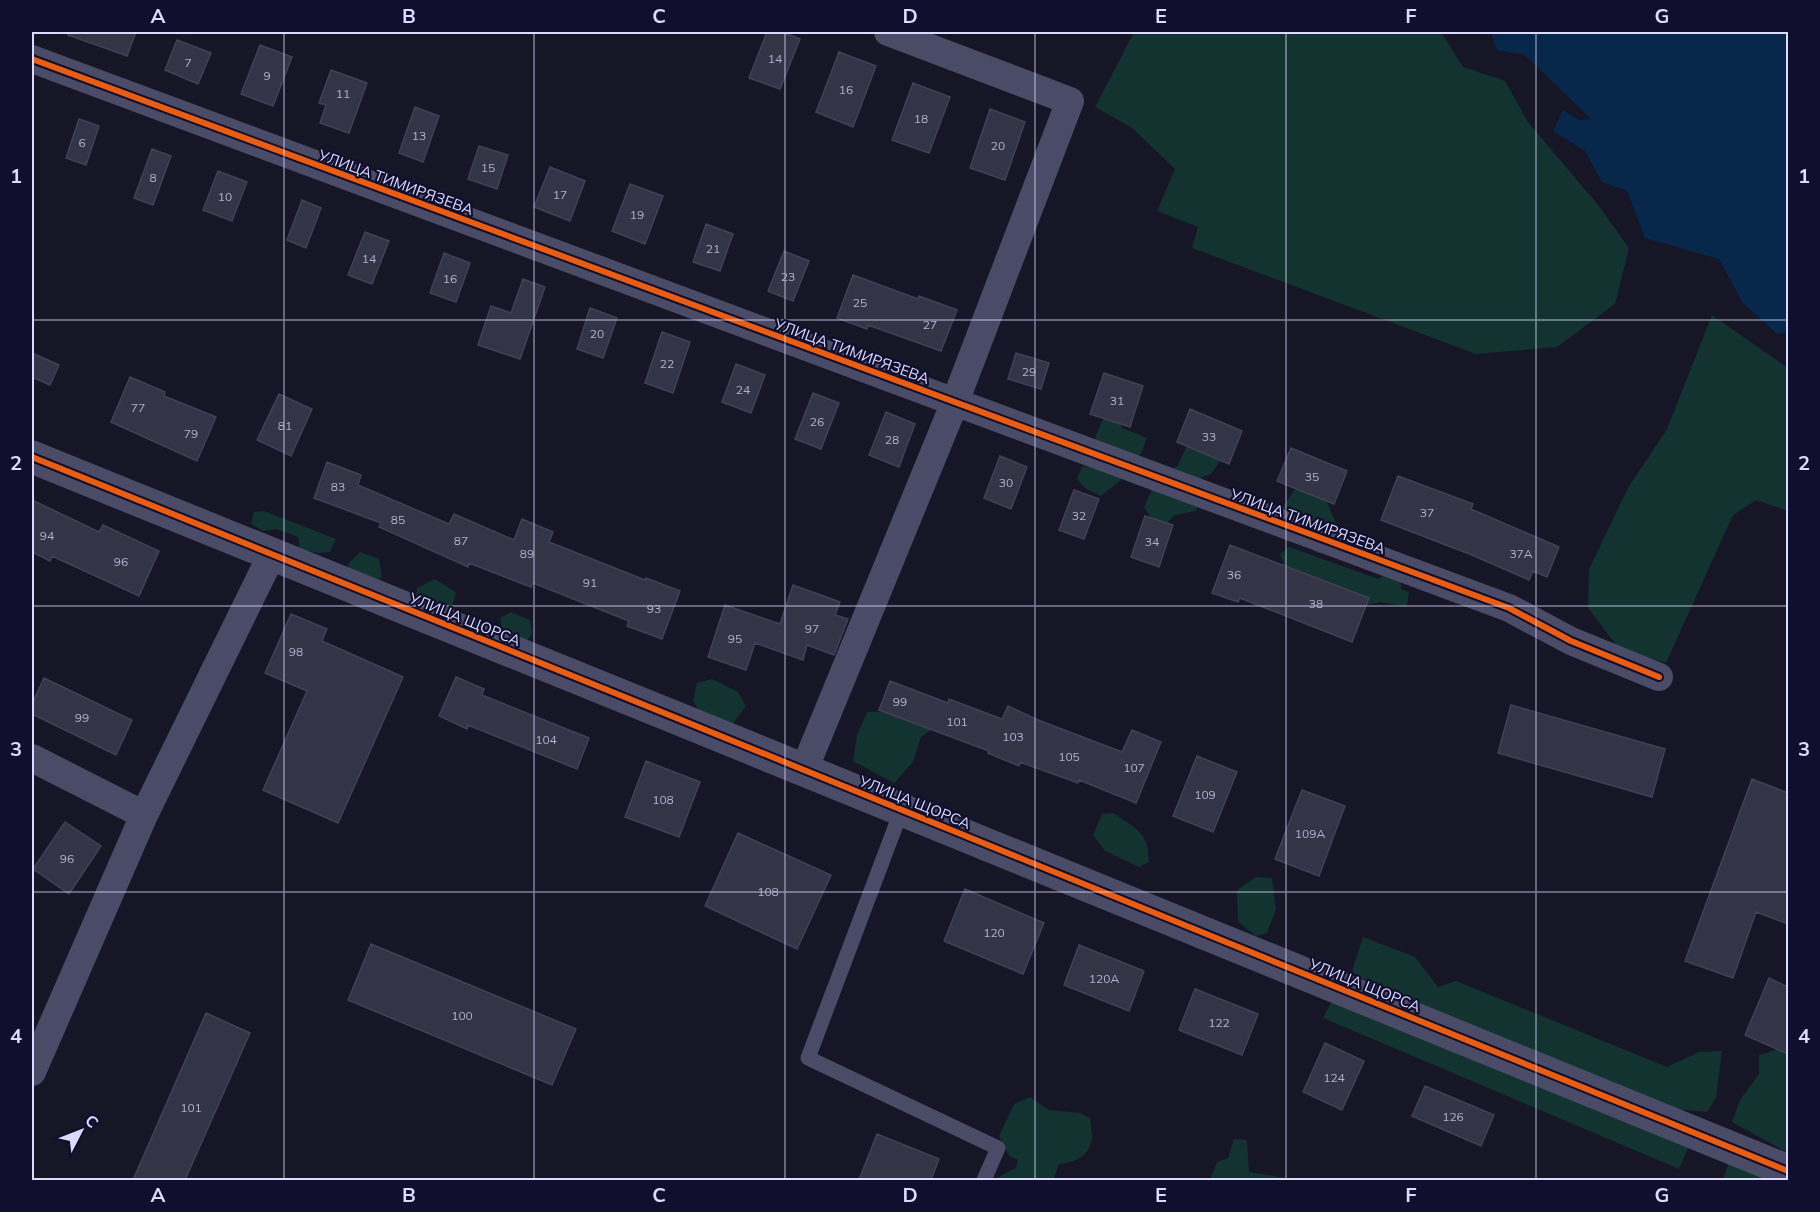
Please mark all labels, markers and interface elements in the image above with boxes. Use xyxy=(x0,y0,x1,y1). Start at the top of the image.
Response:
text: A xyxy=(151,3,166,28)
text: B xyxy=(402,3,416,28)
text: C xyxy=(652,3,666,28)
text: D xyxy=(902,3,918,28)
text: E xyxy=(1155,3,1167,28)
text: F xyxy=(1405,3,1417,28)
text: G xyxy=(1655,3,1669,28)
house number: 14 xyxy=(768,51,782,66)
house number: 7 xyxy=(184,55,192,70)
house number: 9 xyxy=(263,68,271,83)
house number: 16 xyxy=(839,82,853,97)
house number: 11 xyxy=(336,86,350,101)
house number: 18 xyxy=(914,111,928,126)
house number: 13 xyxy=(412,128,426,143)
house number: 6 xyxy=(78,135,86,150)
house number: 20 xyxy=(991,138,1005,153)
street label: УЛИЦА ТИМИРЯЗЕВА xyxy=(315,145,476,219)
house number: 15 xyxy=(481,160,495,175)
text: 1 xyxy=(10,163,22,188)
text: 1 xyxy=(1798,163,1810,188)
house number: 8 xyxy=(149,170,157,185)
house number: 17 xyxy=(553,187,567,202)
house number: 10 xyxy=(218,189,232,204)
house number: 19 xyxy=(630,207,644,222)
house number: 21 xyxy=(706,241,720,256)
house number: 14 xyxy=(362,251,376,266)
house number: 23 xyxy=(781,269,795,284)
house number: 16 xyxy=(443,271,457,286)
house number: 25 xyxy=(853,295,867,310)
street label: УЛИЦА ТИМИРЯЗЕВА xyxy=(771,314,932,388)
house number: 27 xyxy=(923,317,937,332)
house number: 20 xyxy=(590,326,604,341)
house number: 22 xyxy=(660,356,674,371)
house number: 29 xyxy=(1022,364,1036,379)
house number: 24 xyxy=(736,382,750,397)
house number: 31 xyxy=(1110,393,1124,408)
house number: 77 xyxy=(131,400,145,415)
house number: 26 xyxy=(810,414,824,429)
house number: 81 xyxy=(278,418,292,433)
house number: 79 xyxy=(184,426,198,441)
house number: 33 xyxy=(1202,429,1216,444)
house number: 28 xyxy=(885,432,899,447)
text: 2 xyxy=(10,450,22,475)
text: 2 xyxy=(1798,450,1810,475)
house number: 35 xyxy=(1305,469,1319,484)
house number: 30 xyxy=(999,475,1013,490)
house number: 83 xyxy=(331,479,345,494)
street label: УЛИЦА ТИМИРЯЗЕВА xyxy=(1227,484,1388,558)
house number: 37 xyxy=(1420,505,1434,520)
house number: 32 xyxy=(1072,508,1086,523)
house number: 85 xyxy=(391,512,405,527)
house number: 94 xyxy=(40,528,54,543)
house number: 87 xyxy=(454,533,468,548)
house number: 34 xyxy=(1145,534,1159,549)
house number: 89 xyxy=(520,546,534,561)
house number: 37А xyxy=(1509,546,1533,561)
house number: 96 xyxy=(114,554,128,569)
house number: 36 xyxy=(1227,567,1241,582)
house number: 91 xyxy=(583,575,597,590)
street label: УЛИЦА ЩОРСА xyxy=(406,588,524,650)
house number: 38 xyxy=(1309,596,1323,611)
house number: 93 xyxy=(647,601,661,616)
house number: 97 xyxy=(805,621,819,636)
house number: 95 xyxy=(728,631,742,646)
house number: 98 xyxy=(289,644,303,659)
house number: 99 xyxy=(893,694,907,709)
house number: 99 xyxy=(75,710,89,725)
house number: 101 xyxy=(946,714,968,729)
house number: 103 xyxy=(1002,729,1024,744)
house number: 104 xyxy=(535,732,557,747)
text: 3 xyxy=(10,736,22,761)
text: 3 xyxy=(1798,736,1810,761)
house number: 105 xyxy=(1058,749,1080,764)
house number: 107 xyxy=(1123,760,1145,775)
street label: УЛИЦА ЩОРСА xyxy=(856,771,974,833)
house number: 109 xyxy=(1194,787,1216,802)
house number: 108 xyxy=(652,792,674,807)
house number: 109А xyxy=(1295,826,1325,841)
house number: 96 xyxy=(60,851,74,866)
house number: 108 xyxy=(757,884,779,899)
house number: 120 xyxy=(983,925,1005,940)
street label: УЛИЦА ЩОРСА xyxy=(1306,954,1424,1016)
house number: 120А xyxy=(1089,971,1119,986)
house number: 100 xyxy=(451,1008,473,1023)
house number: 122 xyxy=(1208,1015,1230,1030)
text: 4 xyxy=(10,1023,22,1048)
text: 4 xyxy=(1798,1023,1810,1048)
house number: 124 xyxy=(1323,1070,1345,1085)
house number: 101 xyxy=(180,1100,202,1115)
north arrow xyxy=(51,1101,111,1161)
house number: 126 xyxy=(1442,1109,1464,1124)
text: С xyxy=(81,1110,103,1132)
text: A xyxy=(151,1182,166,1207)
text: B xyxy=(402,1182,416,1207)
text: C xyxy=(652,1182,666,1207)
text: D xyxy=(902,1182,918,1207)
text: E xyxy=(1155,1182,1167,1207)
text: F xyxy=(1405,1182,1417,1207)
text: G xyxy=(1655,1182,1669,1207)

